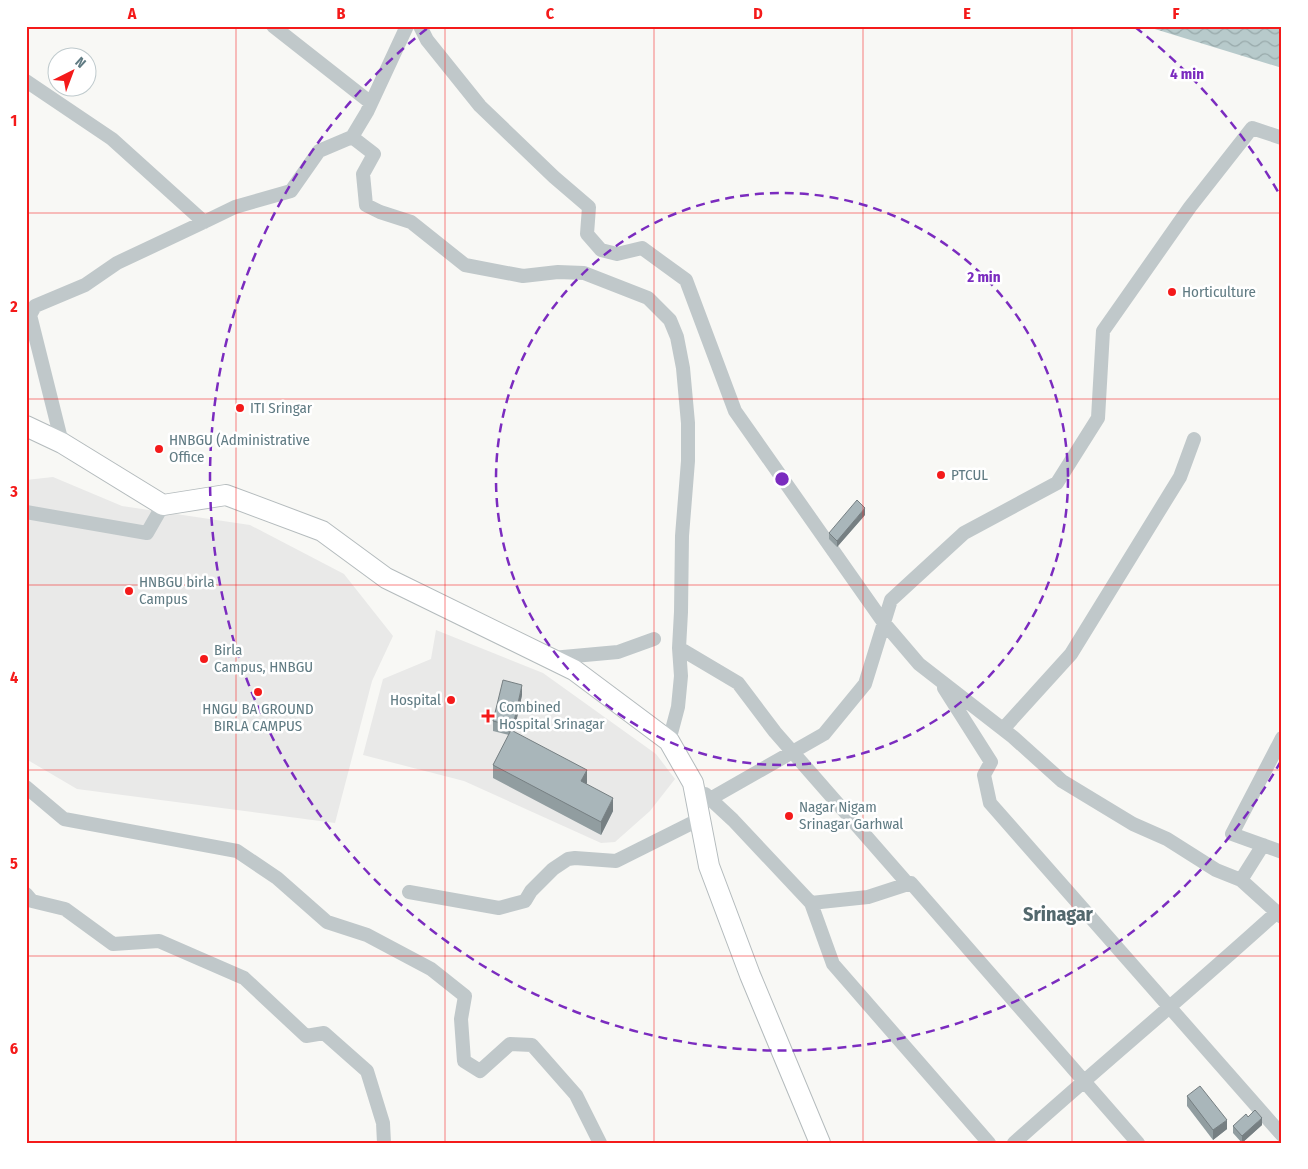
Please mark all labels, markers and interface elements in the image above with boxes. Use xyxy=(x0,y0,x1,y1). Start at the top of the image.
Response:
text: A xyxy=(127,4,137,23)
text: B xyxy=(337,4,346,23)
text: C xyxy=(546,4,555,23)
text: D xyxy=(753,4,763,23)
text: E xyxy=(963,4,971,23)
text: F xyxy=(1172,4,1180,23)
north arrow xyxy=(48,48,98,98)
text: N xyxy=(72,54,89,72)
text: 4 min xyxy=(1170,65,1204,83)
text: 1 xyxy=(11,111,17,130)
text: 2 min xyxy=(966,268,1001,286)
place label: Horticulture xyxy=(1182,283,1256,301)
marker: Horticulture xyxy=(1166,286,1178,298)
text: 2 xyxy=(9,297,18,316)
place label: ITI Sringar xyxy=(250,399,313,417)
marker: ITI Sringar xyxy=(234,402,246,414)
place label: HNBGU (Administrative Office xyxy=(169,431,310,466)
marker: HNBGU (Administrative Office xyxy=(153,443,165,455)
place label: PTCUL xyxy=(951,466,988,484)
marker: PTCUL xyxy=(935,469,947,481)
centre of rings xyxy=(773,470,791,488)
text: 3 xyxy=(9,482,18,501)
place label: HNBGU birla Campus xyxy=(139,573,215,608)
marker: HNBGU birla Campus xyxy=(123,585,135,597)
place label: Birla Campus, HNBGU xyxy=(214,641,313,676)
marker: Birla Campus, HNBGU xyxy=(198,653,210,665)
text: 4 xyxy=(10,668,18,687)
marker: HNGU BA GROUND BIRLA CAMPUS xyxy=(252,686,264,698)
place label: Hospital xyxy=(390,691,441,709)
marker: Hospital xyxy=(445,694,457,706)
place label: Combined Hospital Srinagar xyxy=(499,698,605,733)
place label: HNGU BA GROUND BIRLA CAMPUS xyxy=(202,700,314,735)
marker: Combined Hospital Srinagar xyxy=(481,709,495,723)
place label: Nagar Nigam Srinagar Garhwal xyxy=(799,798,903,833)
marker: Nagar Nigam Srinagar Garhwal xyxy=(783,810,795,822)
text: 5 xyxy=(10,854,18,873)
district label: Srinagar xyxy=(1023,902,1094,926)
text: 6 xyxy=(10,1039,18,1058)

